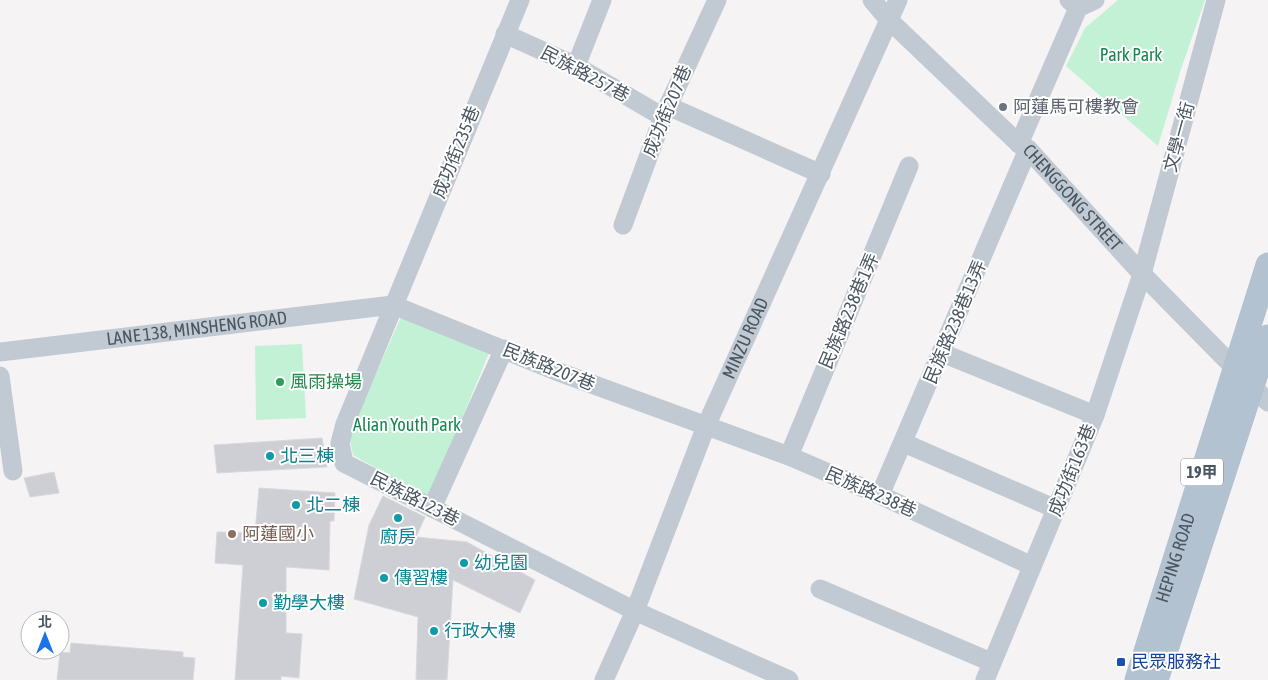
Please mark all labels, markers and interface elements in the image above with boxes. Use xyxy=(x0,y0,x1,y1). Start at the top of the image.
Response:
street label: 民族路257巷 xyxy=(537,41,633,106)
park label: Park Park xyxy=(1100,44,1162,65)
street label: 成功街207巷 xyxy=(638,62,695,160)
place label: 阿蓮馬可樓教會 xyxy=(1013,96,1139,117)
street label: 文學一街 xyxy=(1159,99,1198,174)
marker: 阿蓮馬可樓教會 xyxy=(997,101,1009,113)
street label: 成功街235巷 xyxy=(428,103,484,201)
street label: CHENGGONG STREET xyxy=(1019,140,1127,255)
street label: 民族路238巷1弄 xyxy=(815,250,882,372)
street label: 民族路238巷13弄 xyxy=(919,257,990,387)
street label: MINZU ROAD xyxy=(718,294,772,382)
street label: LANE 138, MINSHENG ROAD xyxy=(105,307,288,349)
street label: 民族路207巷 xyxy=(500,339,598,395)
place label: 風雨操場 xyxy=(290,371,362,392)
marker: 風雨操場 xyxy=(274,376,286,388)
park label: Alian Youth Park xyxy=(353,414,461,435)
street label: 成功街163巷 xyxy=(1044,421,1100,519)
place label: 北三棟 xyxy=(280,445,334,466)
marker: 北三棟 xyxy=(264,450,276,462)
road number: 19甲 xyxy=(1181,458,1223,486)
street label: 民族路238巷 xyxy=(822,462,920,521)
street label: 民族路123巷 xyxy=(367,467,463,530)
place label: 北二棟 xyxy=(306,494,360,515)
marker: 北二棟 xyxy=(290,499,302,511)
street label: HEPING ROAD xyxy=(1151,511,1199,605)
marker: 廚房 xyxy=(392,512,404,524)
place label: 阿蓮國小 xyxy=(242,523,314,544)
place label: 廚房 xyxy=(380,526,416,547)
marker: 阿蓮國小 xyxy=(226,528,238,540)
place label: 幼兒園 xyxy=(474,552,528,573)
marker: 幼兒園 xyxy=(458,557,470,569)
place label: 傳習樓 xyxy=(394,567,448,588)
marker: 傳習樓 xyxy=(378,572,390,584)
place label: 勤學大樓 xyxy=(273,592,345,613)
marker: 勤學大樓 xyxy=(257,597,269,609)
north arrow xyxy=(20,610,70,660)
text: 北 xyxy=(38,614,52,630)
place label: 行政大樓 xyxy=(444,620,516,641)
marker: 行政大樓 xyxy=(428,625,440,637)
place label: 民眾服務社 xyxy=(1131,651,1221,672)
marker: 民眾服務社 xyxy=(1115,656,1127,668)

